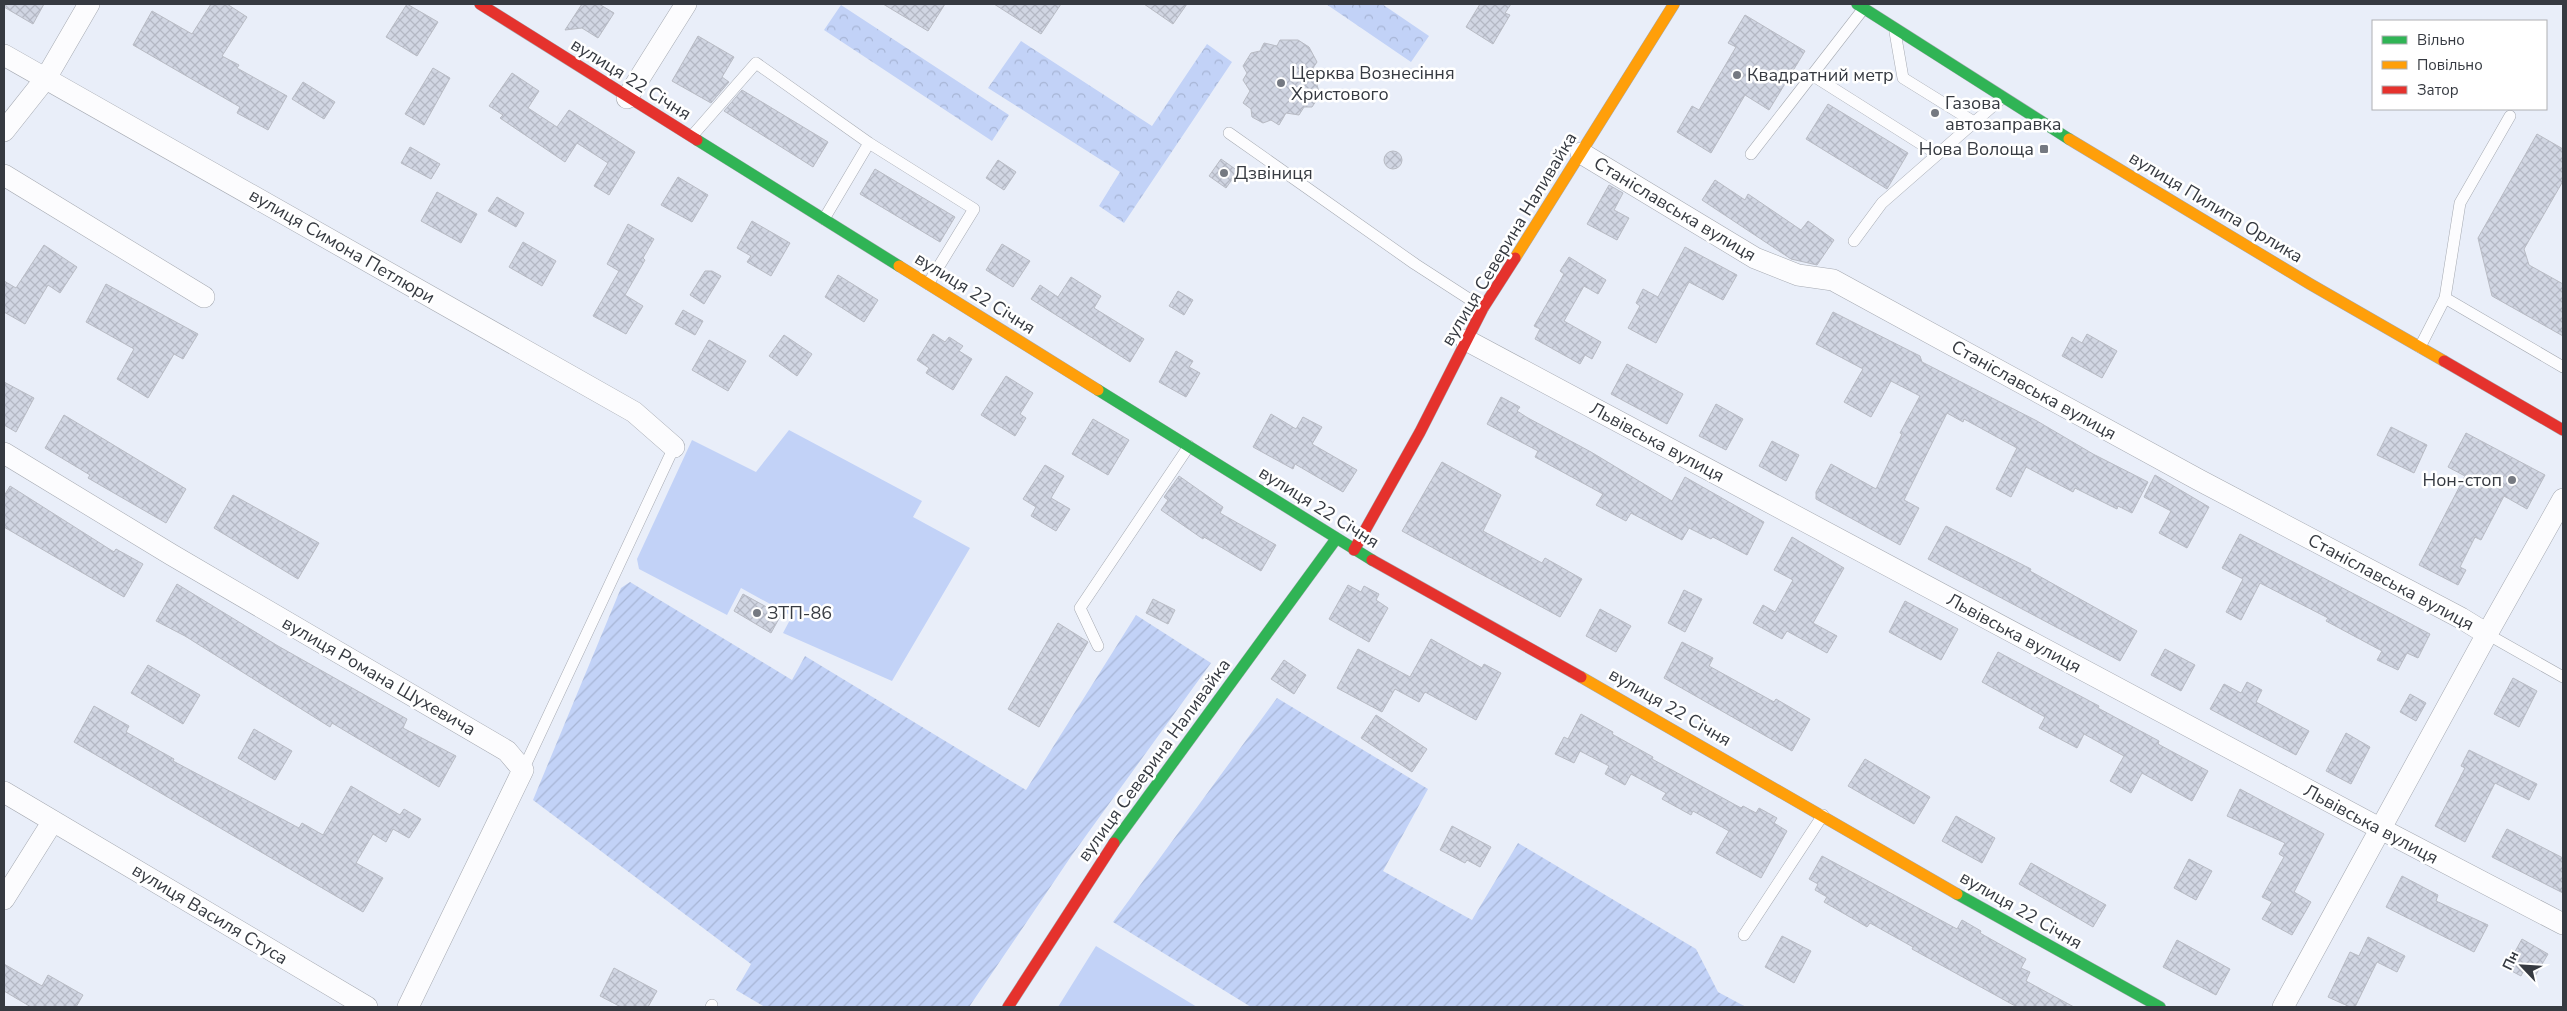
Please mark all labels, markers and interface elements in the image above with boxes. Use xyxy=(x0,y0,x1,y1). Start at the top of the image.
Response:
legend xyxy=(2372,20,2547,110)
text: Вільно xyxy=(2417,30,2465,50)
street label: вулиця 22 Січня xyxy=(566,32,696,126)
text: Повільно xyxy=(2417,55,2483,75)
place label: Церква Вознесіння Христового xyxy=(1291,61,1455,106)
place label: Квадратний метр xyxy=(1747,63,1894,87)
marker: Квадратний метр xyxy=(1731,69,1743,81)
marker: Церква Вознесіння Христового xyxy=(1275,77,1287,89)
text: Затор xyxy=(2417,80,2459,100)
place label: Газова автозаправка xyxy=(1945,91,2061,136)
marker: Газова автозаправка xyxy=(1929,107,1941,119)
street label: вулиця Северина Наливайка xyxy=(1435,128,1583,350)
place label: Нова Волоща xyxy=(1919,137,2034,161)
marker: Нова Волоща xyxy=(2038,143,2050,155)
street label: вулиця Пилипа Орлика xyxy=(2125,146,2307,268)
street label: Станіславська вулиця xyxy=(1589,151,1761,267)
place label: Дзвіниця xyxy=(1234,161,1313,185)
marker: Дзвіниця xyxy=(1218,167,1230,179)
street label: вулиця Симона Петлюри xyxy=(245,183,439,309)
street label: вулиця 22 Січня xyxy=(910,246,1040,340)
street label: Станіславська вулиця xyxy=(1947,335,2121,445)
street label: Львівська вулиця xyxy=(1586,396,1728,488)
street label: вулиця 22 Січня xyxy=(1254,460,1384,554)
place label: Нон-стоп xyxy=(2422,468,2502,492)
marker: Нон-стоп xyxy=(2506,474,2518,486)
street label: Станіславська вулиця xyxy=(2304,528,2478,636)
street label: Львівська вулиця xyxy=(1943,587,2085,679)
place label: ЗТП-86 xyxy=(767,601,832,625)
marker: ЗТП-86 xyxy=(751,607,763,619)
street label: вулиця Романа Шухевича xyxy=(278,611,480,741)
street label: вулиця Северина Наливайка xyxy=(1072,654,1236,866)
street label: вулиця 22 Січня xyxy=(1604,662,1736,752)
street label: Львівська вулиця xyxy=(2300,778,2442,870)
street label: вулиця Василя Стуса xyxy=(128,858,292,970)
street label: вулиця 22 Січня xyxy=(1955,865,2087,955)
north arrow xyxy=(2497,941,2547,991)
text: Пн xyxy=(2498,948,2523,973)

